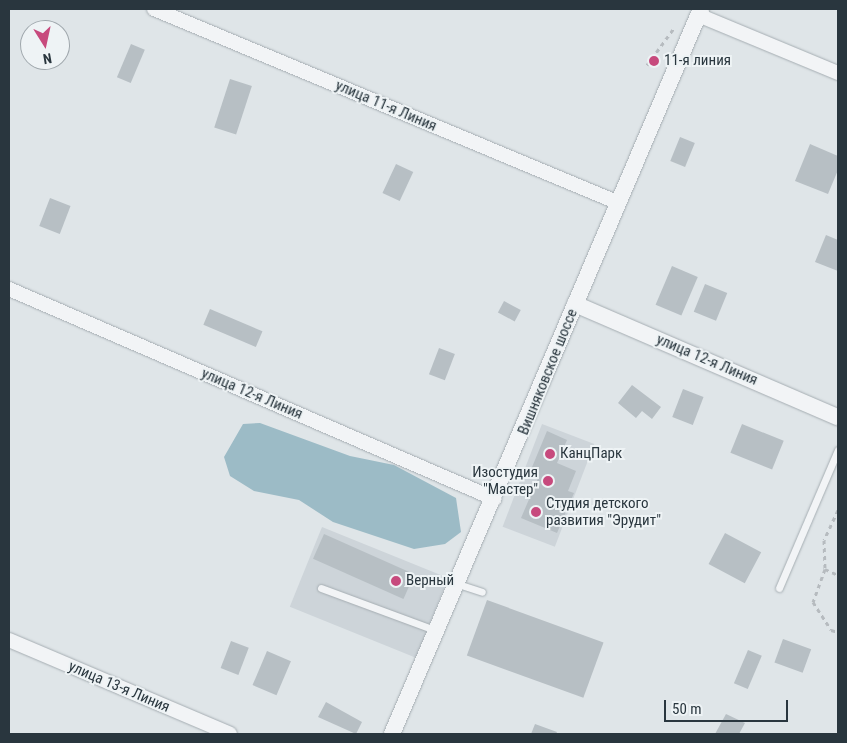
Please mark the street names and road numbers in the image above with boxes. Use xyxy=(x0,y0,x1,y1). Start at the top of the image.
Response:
street label: улица 11-я Линия xyxy=(333,77,439,135)
street label: Вишняковское шоссе xyxy=(514,306,582,438)
street label: улица 12-я Линия xyxy=(654,331,760,389)
street label: улица 12-я Линия xyxy=(199,365,305,423)
street label: улица 13-я Линия xyxy=(66,658,172,716)

